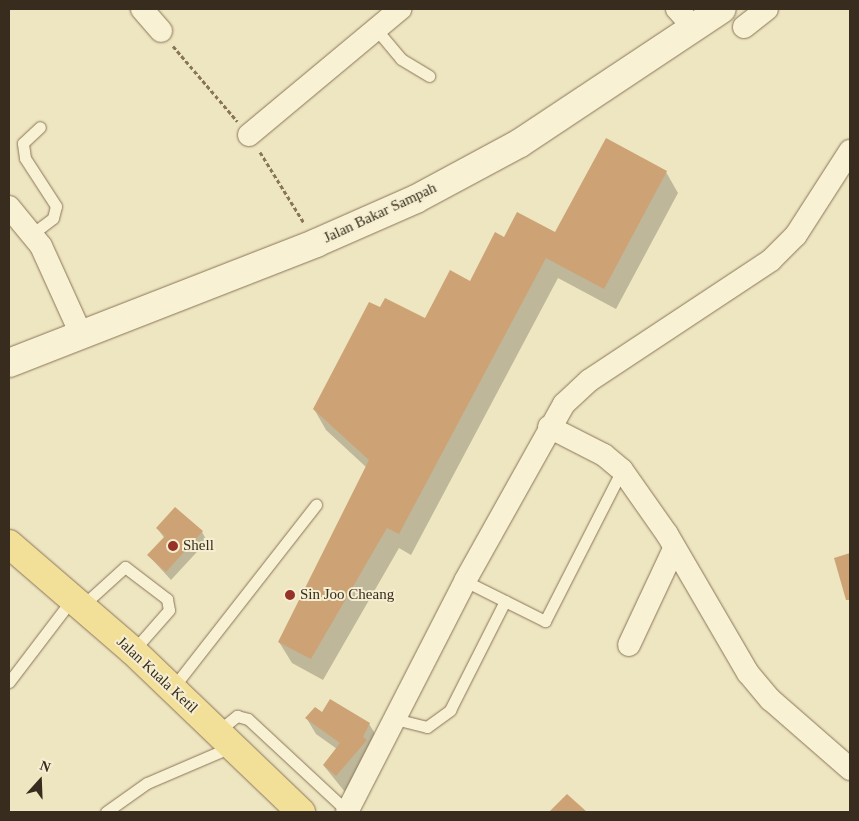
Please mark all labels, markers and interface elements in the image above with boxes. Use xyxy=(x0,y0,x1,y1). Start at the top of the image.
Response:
street label: Jalan Bakar Sampah xyxy=(321,179,439,247)
place label: Shell xyxy=(183,537,214,555)
marker: Shell xyxy=(167,540,179,552)
place label: Sin Joo Cheang xyxy=(300,586,394,604)
marker: Sin Joo Cheang xyxy=(284,589,296,601)
street label: Jalan Kuala Ketil xyxy=(113,633,201,717)
north arrow xyxy=(15,756,65,806)
text: N xyxy=(38,758,53,775)

